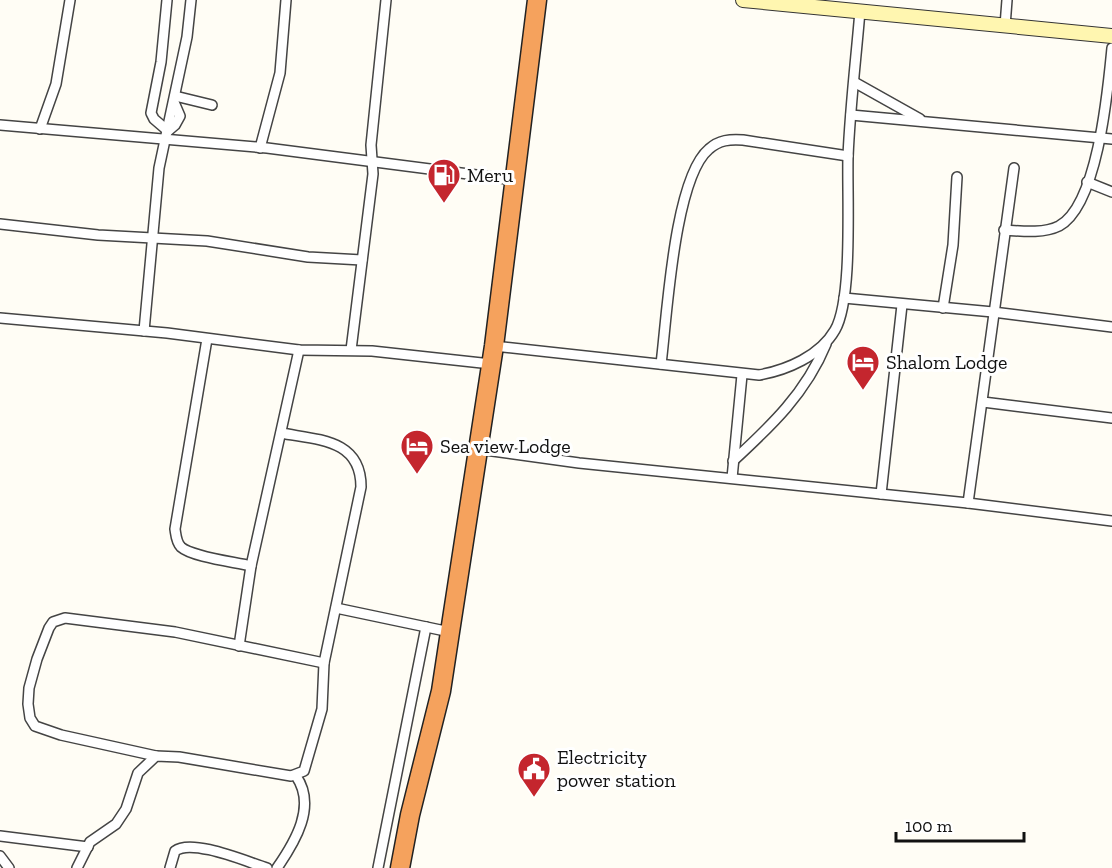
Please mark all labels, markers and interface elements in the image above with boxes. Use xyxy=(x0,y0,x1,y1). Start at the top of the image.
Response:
fuel station icon: Meru xyxy=(426,157,462,204)
place label: Meru xyxy=(467,163,513,187)
hotel icon: Shalom Lodge xyxy=(845,344,881,391)
place label: Shalom Lodge xyxy=(886,350,1007,374)
hotel icon: Sea view Lodge xyxy=(399,428,435,475)
place label: Sea view Lodge xyxy=(440,434,571,458)
place label: Electricity power station xyxy=(557,745,676,792)
public building icon: Electricity power station xyxy=(516,751,552,798)
scale bar xyxy=(896,805,1024,843)
text: 100 m xyxy=(905,815,953,837)

